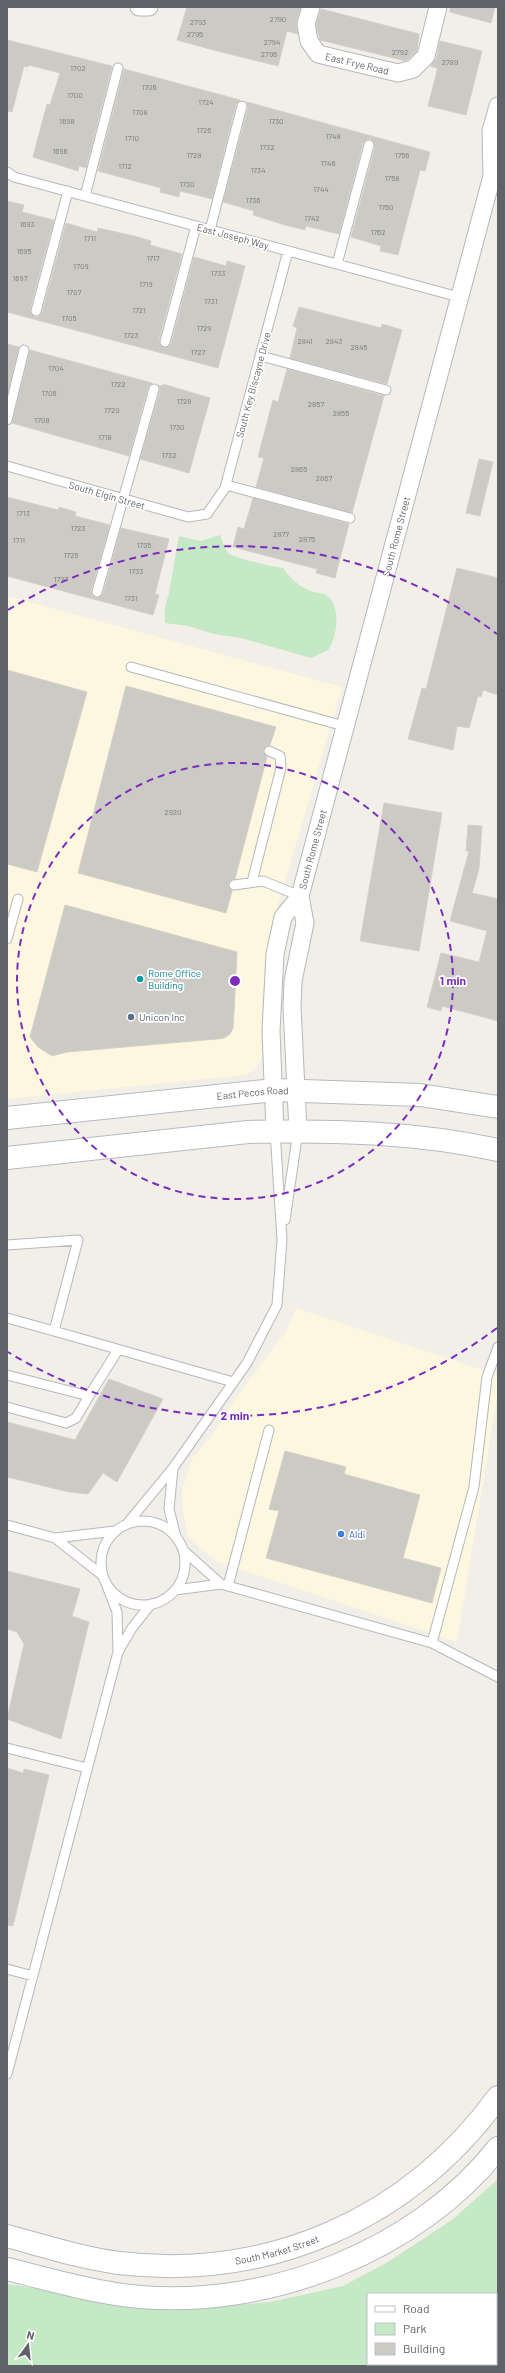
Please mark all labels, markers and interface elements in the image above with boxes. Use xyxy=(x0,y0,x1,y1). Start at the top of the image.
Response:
house number: 2790 xyxy=(270,14,286,24)
house number: 2793 xyxy=(190,17,206,27)
house number: 2795 xyxy=(187,29,203,39)
house number: 2794 xyxy=(264,37,280,47)
house number: 2792 xyxy=(392,47,408,57)
house number: 2796 xyxy=(261,49,277,59)
street label: East Frye Road xyxy=(324,50,390,77)
house number: 2789 xyxy=(442,57,458,67)
house number: 1702 xyxy=(70,63,86,73)
house number: 1706 xyxy=(141,82,157,92)
house number: 1700 xyxy=(67,90,83,100)
house number: 1724 xyxy=(198,97,214,107)
house number: 1708 xyxy=(132,107,148,117)
house number: 1698 xyxy=(59,116,75,126)
house number: 1730 xyxy=(268,116,284,126)
house number: 1726 xyxy=(197,125,212,135)
house number: 1748 xyxy=(325,131,341,141)
house number: 1710 xyxy=(125,133,139,143)
house number: 1732 xyxy=(260,142,275,152)
house number: 1696 xyxy=(52,146,68,156)
house number: 1728 xyxy=(186,150,202,160)
house number: 1756 xyxy=(395,150,409,160)
house number: 1746 xyxy=(320,158,336,168)
house number: 1712 xyxy=(118,161,132,171)
house number: 1734 xyxy=(250,165,266,175)
house number: 1758 xyxy=(385,173,399,183)
house number: 1730 xyxy=(179,179,195,189)
house number: 1744 xyxy=(313,184,329,194)
house number: 1736 xyxy=(246,195,260,205)
house number: 1760 xyxy=(378,202,394,212)
house number: 1742 xyxy=(304,213,320,223)
house number: 1693 xyxy=(19,219,35,229)
street label: East Joseph Way xyxy=(196,221,271,251)
house number: 1762 xyxy=(371,227,386,237)
house number: 1711 xyxy=(84,233,96,243)
house number: 1695 xyxy=(16,246,32,256)
house number: 1717 xyxy=(146,253,160,263)
house number: 1709 xyxy=(73,261,89,271)
house number: 1733 xyxy=(211,268,225,278)
house number: 1697 xyxy=(13,273,28,283)
house number: 1719 xyxy=(139,279,153,289)
house number: 1707 xyxy=(67,287,82,297)
house number: 1731 xyxy=(204,296,218,306)
house number: 1721 xyxy=(132,305,146,315)
house number: 1705 xyxy=(61,313,77,323)
house number: 1729 xyxy=(196,323,212,333)
house number: 1723 xyxy=(124,330,138,340)
street label: South Key Biscayne Drive xyxy=(233,331,273,439)
house number: 2841 xyxy=(298,336,313,346)
house number: 2843 xyxy=(326,336,342,346)
house number: 2845 xyxy=(351,342,367,352)
house number: 1727 xyxy=(191,347,206,357)
house number: 1704 xyxy=(48,363,64,373)
house number: 1722 xyxy=(110,379,126,389)
house number: 1706 xyxy=(41,388,57,398)
house number: 1728 xyxy=(176,396,192,406)
house number: 2857 xyxy=(308,399,324,409)
house number: 1720 xyxy=(104,405,120,415)
house number: 2855 xyxy=(333,408,349,418)
house number: 1708 xyxy=(34,415,50,425)
house number: 1730 xyxy=(169,422,185,432)
house number: 1718 xyxy=(98,432,112,442)
house number: 1732 xyxy=(162,450,177,460)
house number: 2865 xyxy=(291,464,307,474)
house number: 2867 xyxy=(316,473,332,483)
street label: South Elgin Street xyxy=(68,478,147,512)
street label: South Rome Street xyxy=(380,495,412,578)
house number: 1713 xyxy=(16,508,30,518)
house number: 1723 xyxy=(71,523,85,533)
house number: 2877 xyxy=(273,529,289,539)
house number: 2875 xyxy=(299,534,315,544)
house number: 1711 xyxy=(13,535,25,545)
house number: 1735 xyxy=(137,540,151,550)
house number: 1725 xyxy=(64,550,78,560)
house number: 1733 xyxy=(129,566,143,576)
house number: 1727 xyxy=(54,574,69,584)
house number: 1731 xyxy=(124,593,138,603)
house number: 2920 xyxy=(164,807,182,817)
street label: South Rome Street xyxy=(296,808,329,891)
place label: Rome Office Building xyxy=(148,967,201,991)
text: 1 min xyxy=(440,973,466,987)
marker: Rome Office Building xyxy=(135,974,145,984)
centre of rings xyxy=(228,974,242,988)
place label: Unicon Inc xyxy=(139,1011,185,1023)
marker: Unicon Inc xyxy=(126,1012,136,1022)
street label: East Pecos Road xyxy=(216,1084,289,1102)
text: 2 min xyxy=(221,1408,249,1422)
place label: Aldi xyxy=(349,1528,365,1540)
marker: Aldi xyxy=(336,1529,346,1539)
street label: South Market Street xyxy=(234,2232,321,2267)
legend xyxy=(367,2293,497,2365)
text: Road xyxy=(403,2301,430,2315)
text: Park xyxy=(403,2321,427,2335)
north arrow xyxy=(8,2325,48,2365)
text: N xyxy=(25,2328,36,2342)
text: Building xyxy=(403,2341,445,2355)

